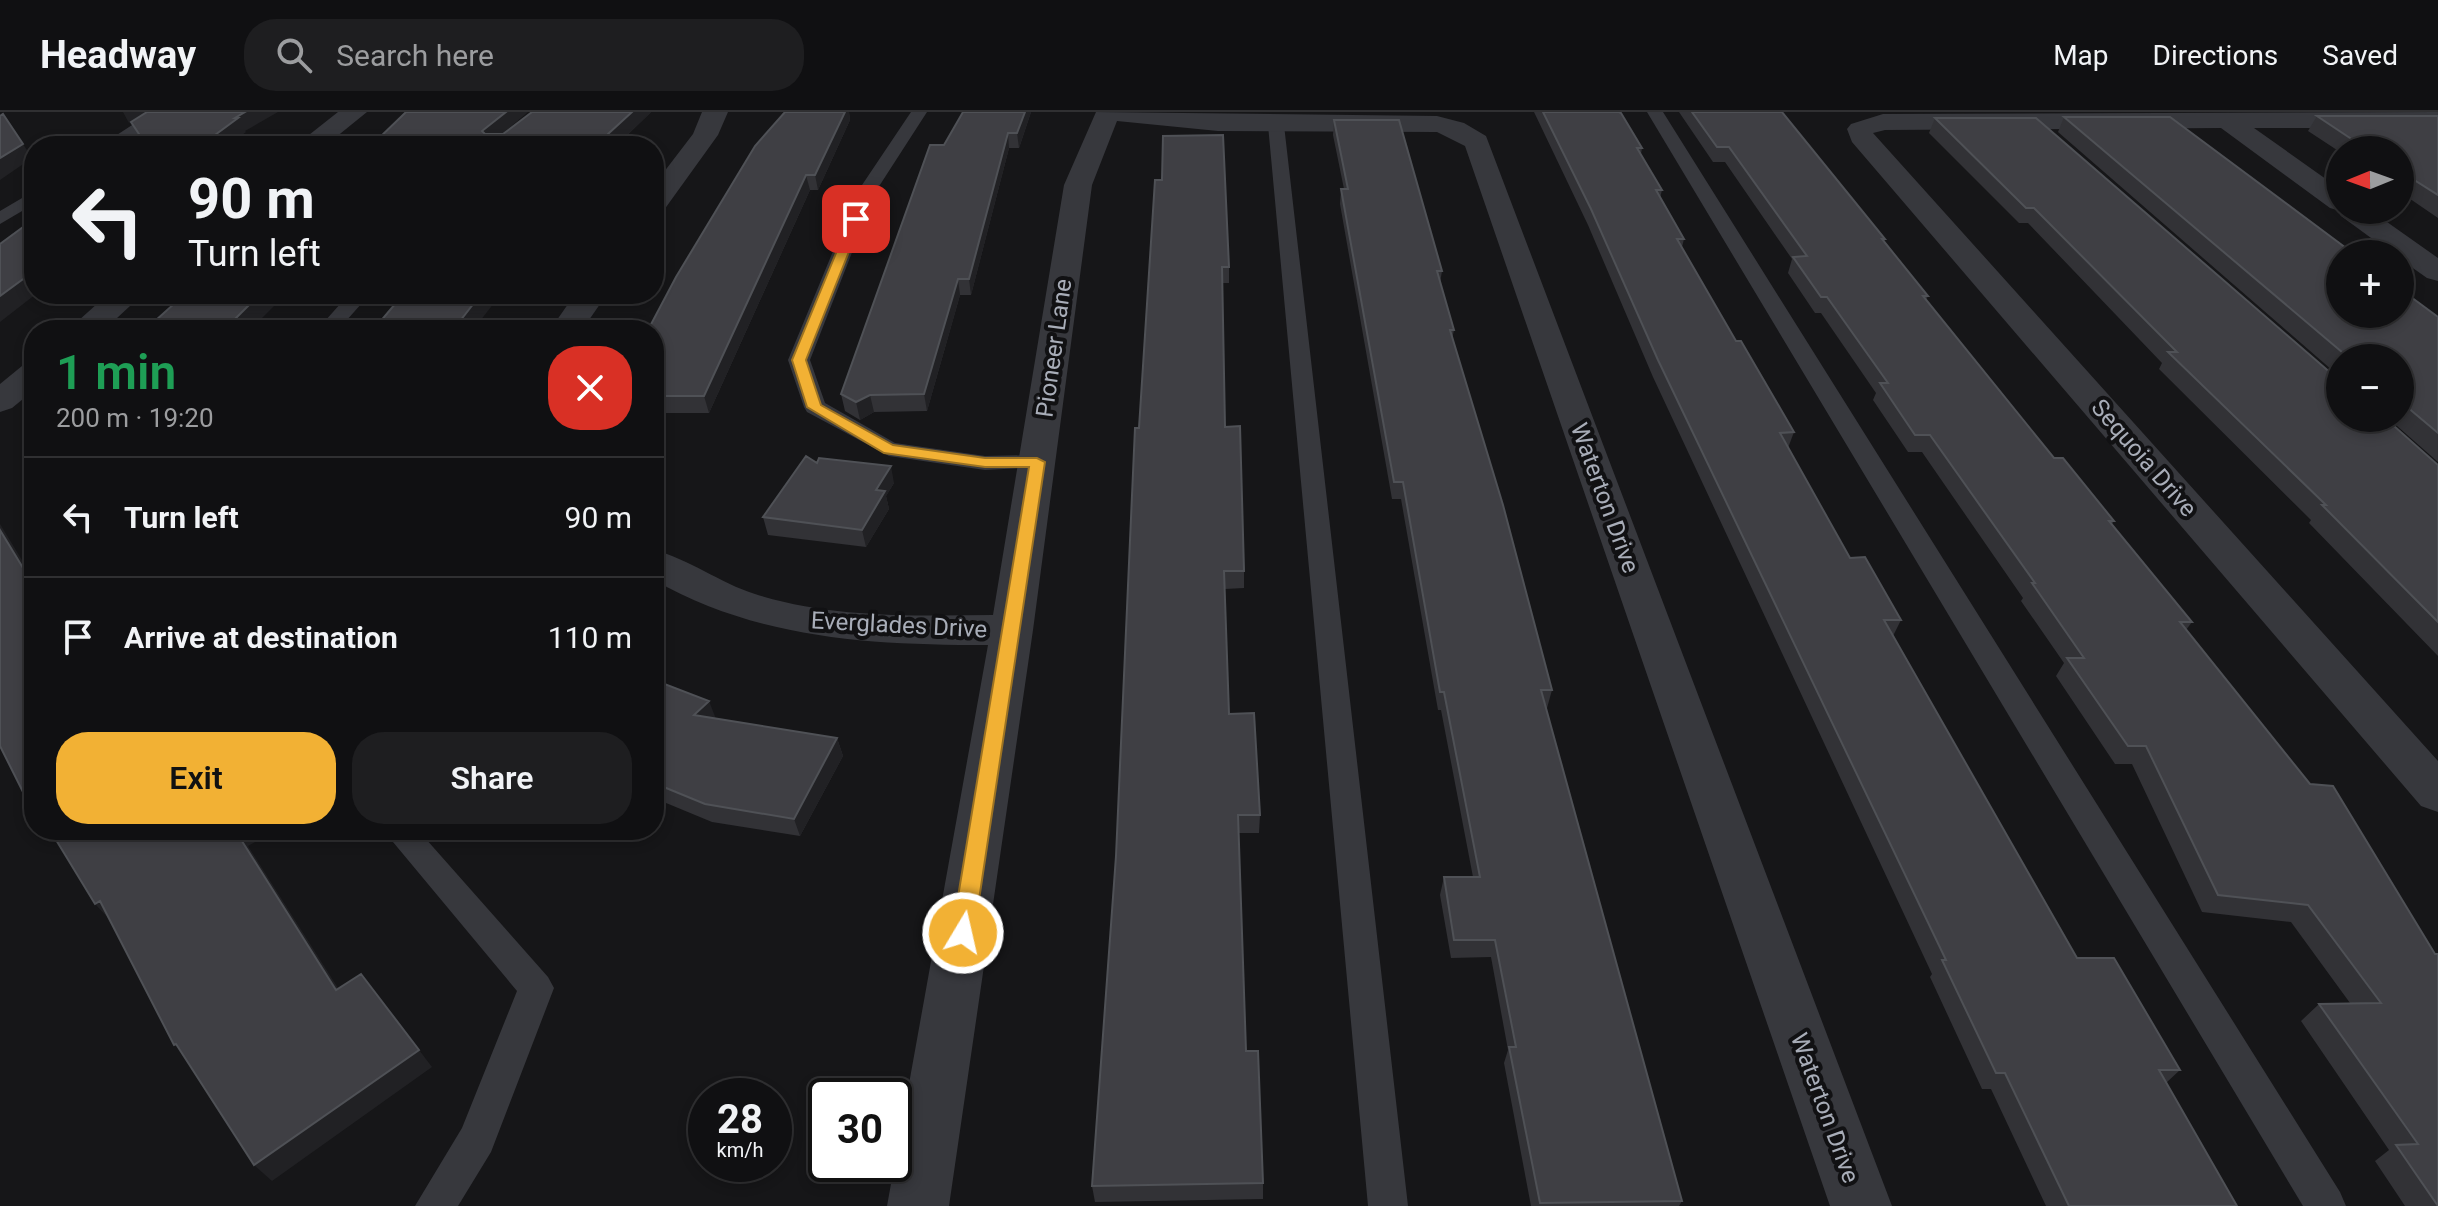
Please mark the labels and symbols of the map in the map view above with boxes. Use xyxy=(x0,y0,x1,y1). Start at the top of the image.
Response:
north arrow xyxy=(2326,136,2414,224)
pin xyxy=(822,185,890,253)
street label: Pioneer Lane xyxy=(1030,277,1078,419)
street label: Sequoia Drive xyxy=(2085,394,2203,522)
street label: Waterton Drive xyxy=(1565,419,1645,577)
street label: Everglades Drive xyxy=(810,606,988,644)
position arrow xyxy=(921,891,1005,975)
street label: Waterton Drive xyxy=(1785,1029,1865,1187)
speed limit sign: 30 xyxy=(808,1078,912,1182)

